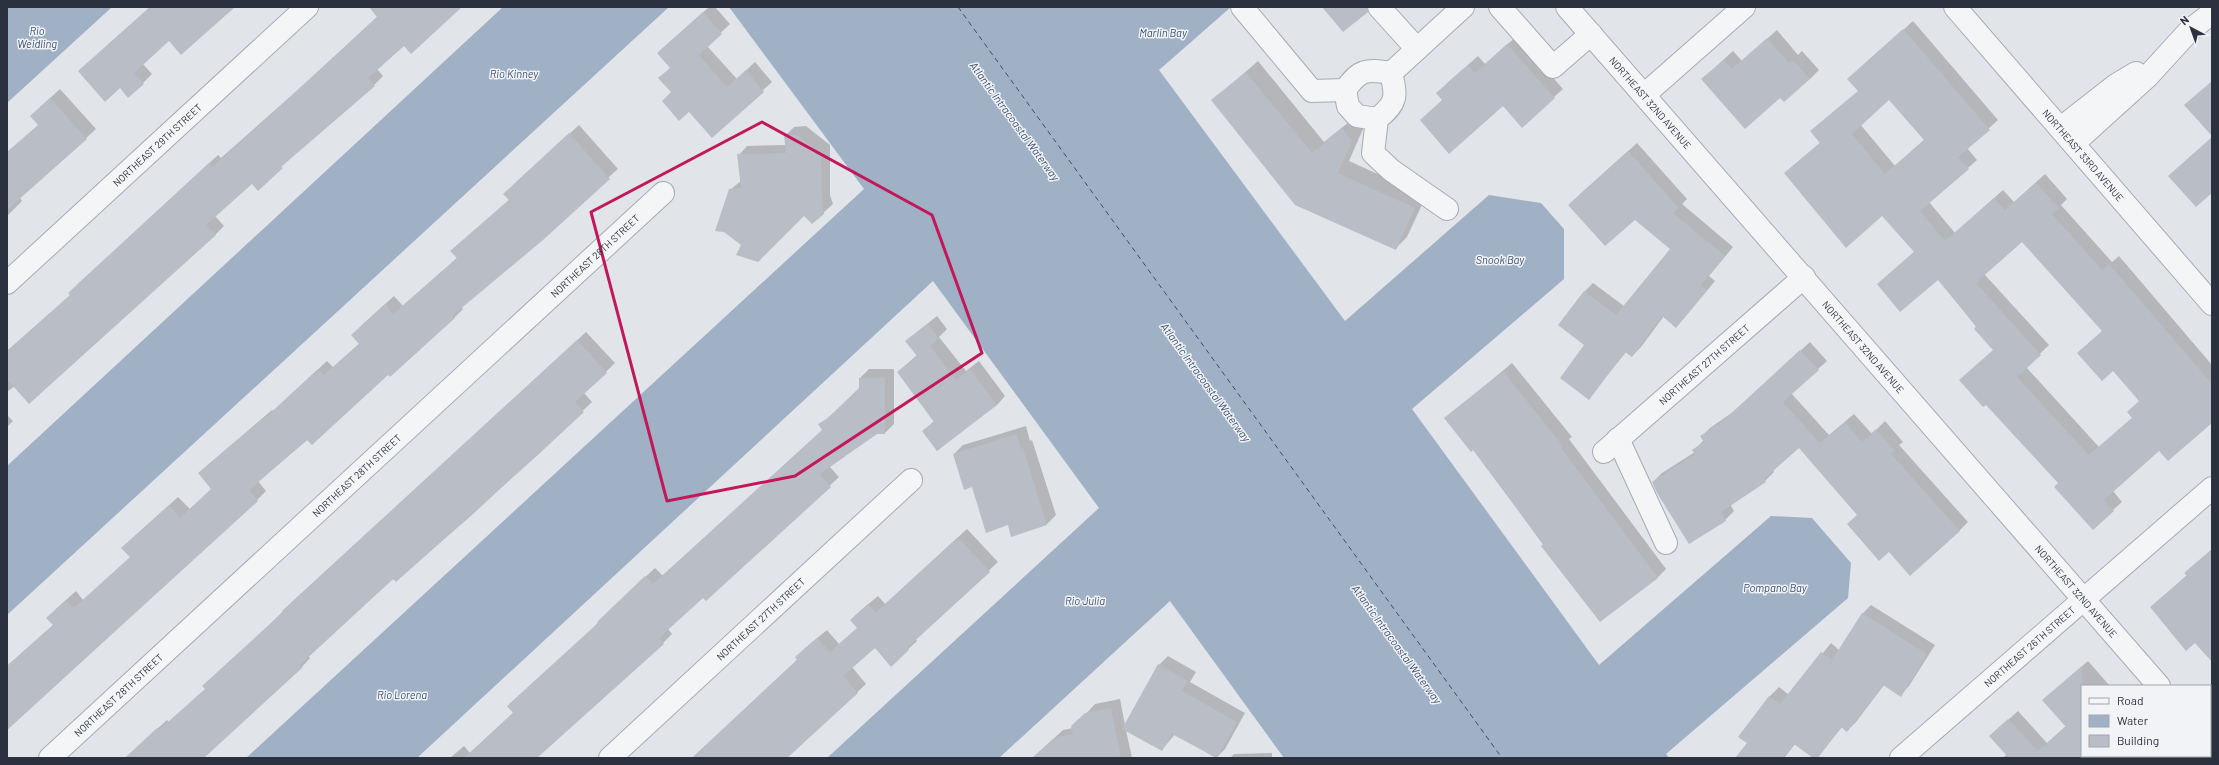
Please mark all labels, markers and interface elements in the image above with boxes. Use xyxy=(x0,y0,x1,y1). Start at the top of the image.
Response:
north arrow xyxy=(2171,8,2211,48)
text: N xyxy=(2177,13,2191,27)
water label: Rio Weidling xyxy=(17,24,57,50)
water label: Marlin Bay xyxy=(1139,26,1188,39)
street label: NORTHEAST 32ND AVENUE xyxy=(1607,54,1694,151)
water label: Atlantic Intracoastal Waterway xyxy=(968,59,1063,184)
water label: Rio Kinney xyxy=(490,67,539,80)
street label: NORTHEAST 29TH STREET xyxy=(110,101,204,189)
street label: NORTHEAST 33RD AVENUE xyxy=(2040,107,2126,204)
street label: NORTHEAST 28TH STREET xyxy=(548,212,642,300)
water label: Snook Bay xyxy=(1476,253,1525,266)
street label: NORTHEAST 32ND AVENUE xyxy=(1820,298,1907,396)
water label: Atlantic Intracoastal Waterway xyxy=(1159,320,1254,445)
street label: NORTHEAST 27TH STREET xyxy=(1656,321,1752,407)
street label: NORTHEAST 28TH STREET xyxy=(310,431,404,519)
street label: NORTHEAST 32ND AVENUE xyxy=(2033,543,2120,640)
street label: NORTHEAST 27TH STREET xyxy=(714,575,808,663)
water label: Pompano Bay xyxy=(1743,581,1808,594)
water label: Atlantic Intracoastal Waterway xyxy=(1350,582,1445,707)
water label: Rio Julia xyxy=(1065,594,1105,607)
street label: NORTHEAST 26TH STREET xyxy=(1981,604,2078,689)
street label: NORTHEAST 28TH STREET xyxy=(71,651,166,739)
legend xyxy=(2081,685,2211,757)
water label: Rio Lorena xyxy=(377,688,427,701)
text: Road xyxy=(2117,693,2144,707)
text: Water xyxy=(2117,713,2149,727)
text: Building xyxy=(2117,733,2159,747)

